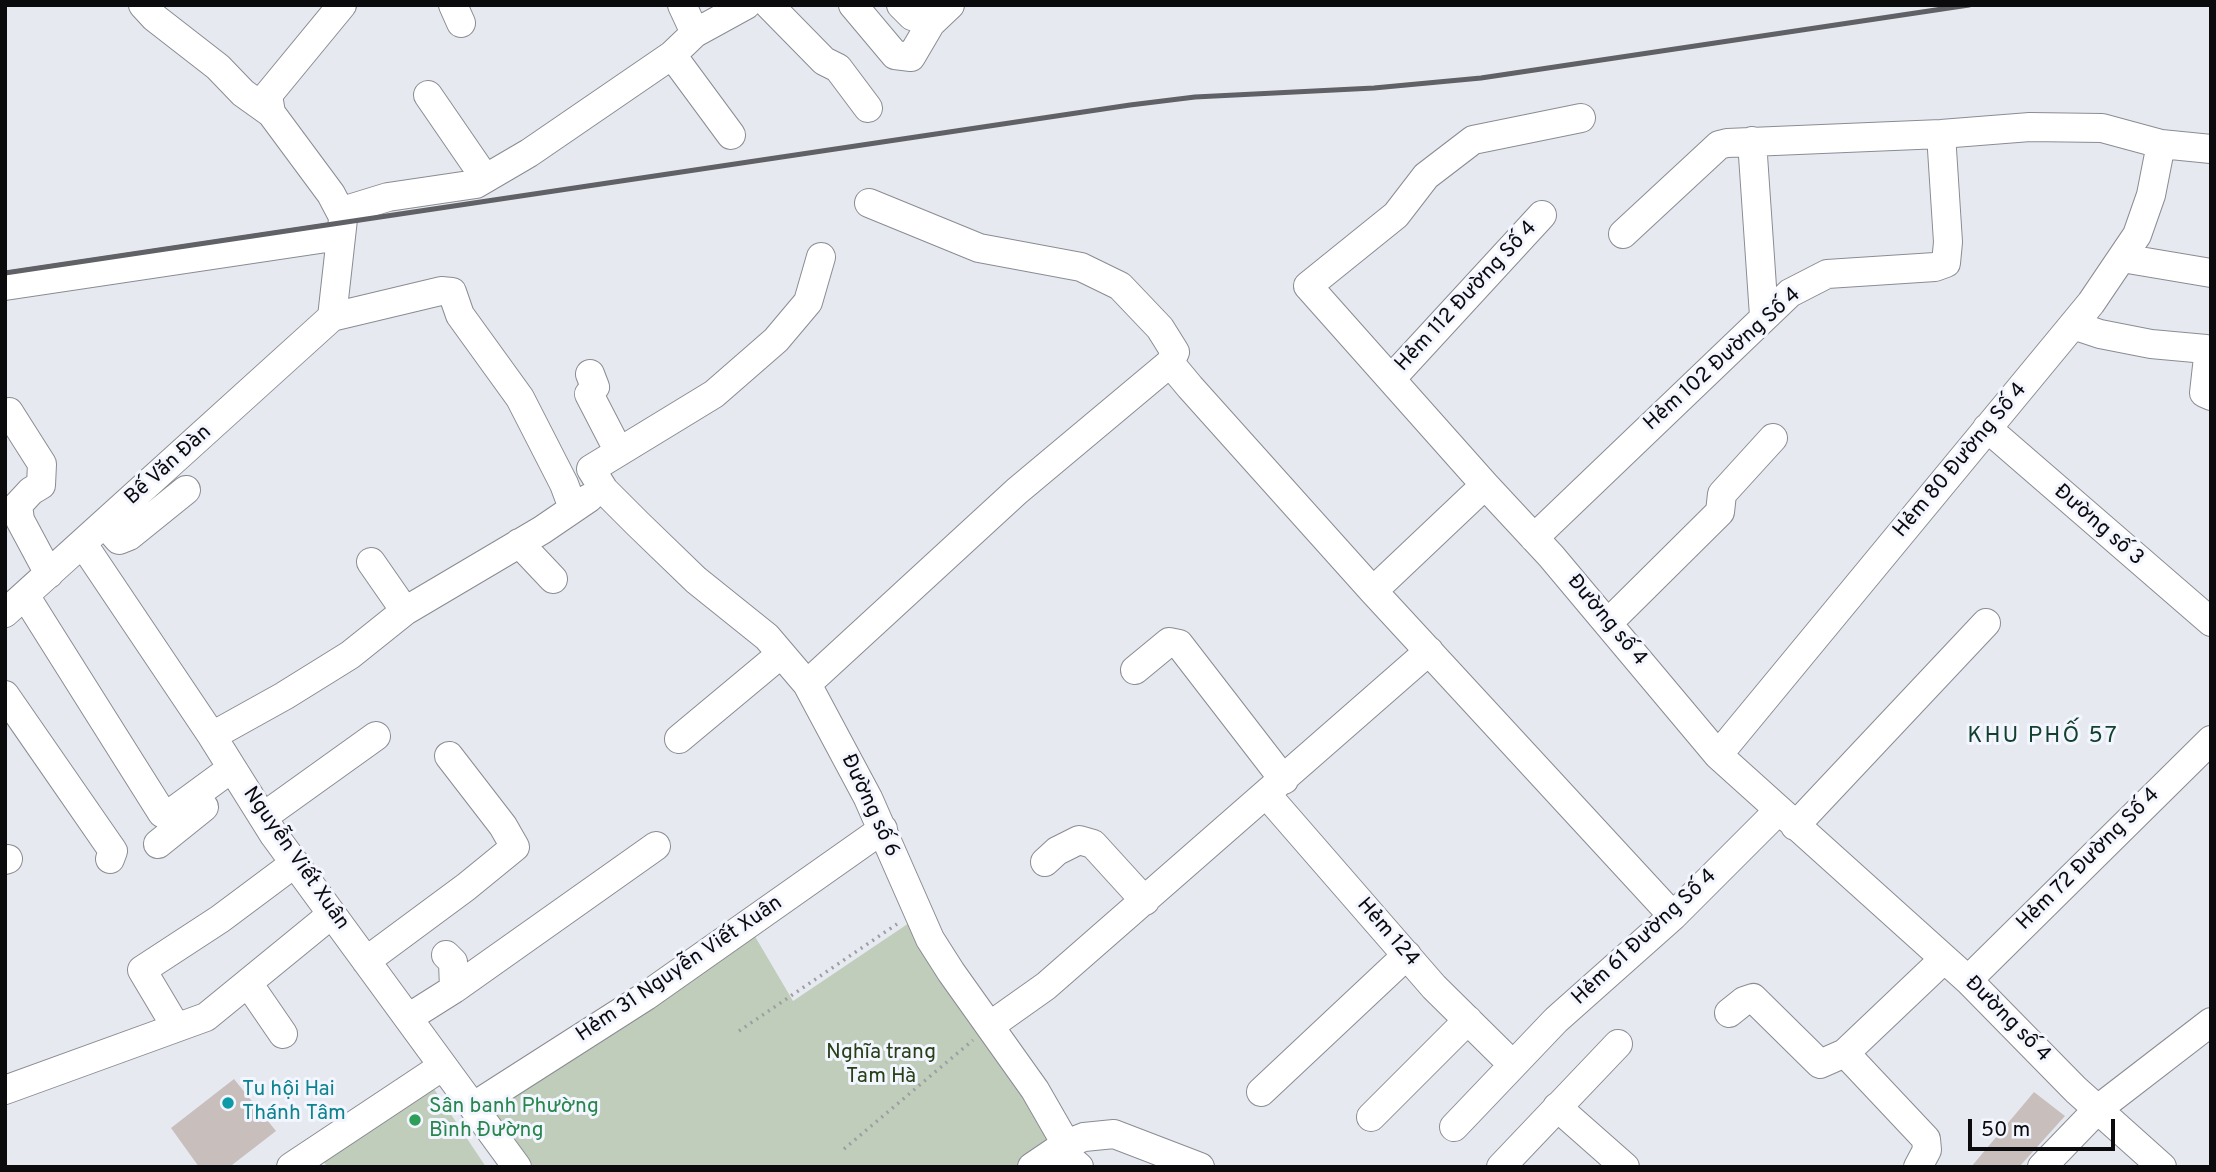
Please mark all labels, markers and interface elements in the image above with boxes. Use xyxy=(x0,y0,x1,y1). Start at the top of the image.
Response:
street label: Hẻm 112 Đường Số 4 xyxy=(1391,217,1543,377)
street label: Hẻm 102 Đường Số 4 xyxy=(1639,283,1807,437)
street label: Hẻm 80 Đường Số 4 xyxy=(1889,379,2033,543)
street label: Bế Văn Đàn xyxy=(121,421,217,511)
street label: Đường số 3 xyxy=(2048,480,2148,572)
street label: Đường số 4 xyxy=(1561,570,1651,672)
district label: KHU PHỐ 57 xyxy=(1969,723,2117,751)
street label: Đường số 6 xyxy=(834,751,904,861)
street label: Nguyễn Viết Xuân xyxy=(236,783,354,935)
street label: Hẻm 72 Đường Số 4 xyxy=(2012,783,2166,937)
street label: Hẻm 61 Đường Số 4 xyxy=(1568,865,1722,1011)
street label: Hẻm 31 Nguyễn Viết Xuân xyxy=(572,892,788,1048)
street label: Hẻm 124 xyxy=(1350,894,1424,972)
street label: Đường số 4 xyxy=(1959,972,2055,1068)
park label: Nghĩa trang Tam Hà xyxy=(826,1041,936,1091)
place label: Tu hội Hai Thánh Tâm xyxy=(242,1078,346,1128)
marker: Tu hội Hai Thánh Tâm xyxy=(220,1095,236,1111)
place label: Sân banh Phường Bình Đường xyxy=(429,1095,599,1145)
scale bar xyxy=(1971,1106,2118,1150)
marker: Sân banh Phường Bình Đường xyxy=(407,1112,423,1128)
text: 50 m xyxy=(1981,1117,2030,1144)

